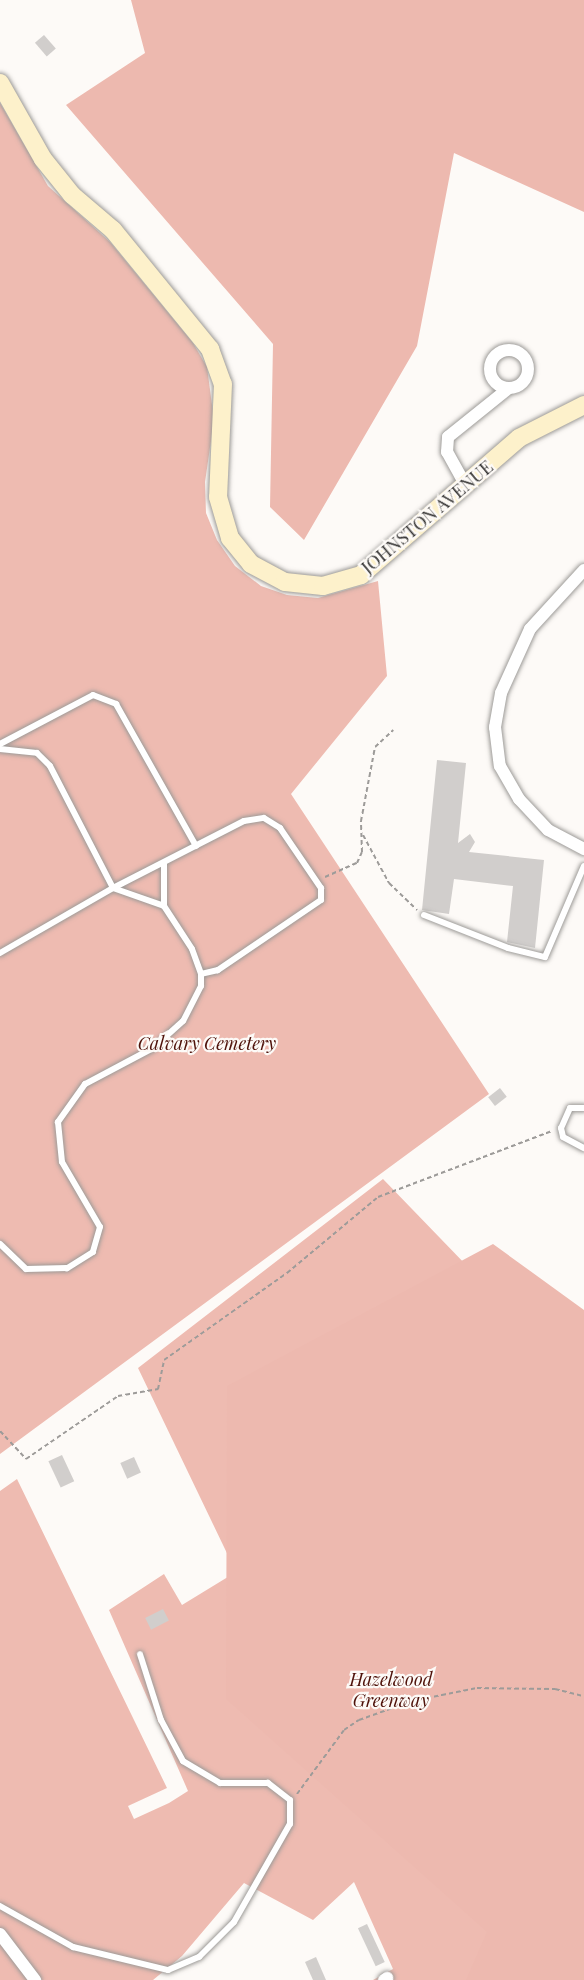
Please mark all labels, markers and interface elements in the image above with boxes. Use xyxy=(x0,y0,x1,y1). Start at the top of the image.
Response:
street label: JOHNSTON AVENUE xyxy=(357,456,497,578)
park label: Calvary Cemetery xyxy=(138,1032,276,1054)
park label: Hazelwood Greenway xyxy=(350,1669,432,1712)

